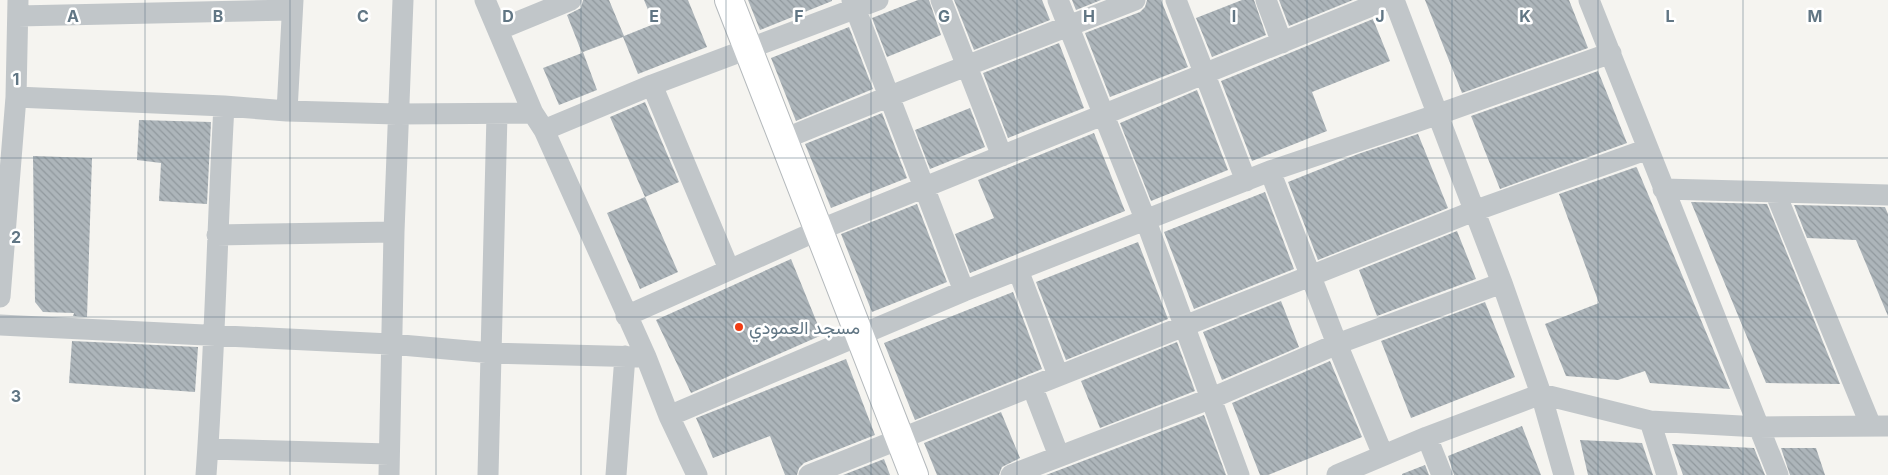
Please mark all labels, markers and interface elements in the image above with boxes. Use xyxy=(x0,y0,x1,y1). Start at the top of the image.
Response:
text: A xyxy=(67,6,79,26)
text: B xyxy=(213,6,223,26)
text: C xyxy=(357,6,369,26)
text: D xyxy=(502,6,514,26)
text: E xyxy=(649,6,659,26)
text: F xyxy=(794,6,804,26)
text: G xyxy=(938,6,950,26)
text: H xyxy=(1083,6,1095,26)
text: I xyxy=(1232,6,1236,26)
text: J xyxy=(1375,6,1385,26)
text: K xyxy=(1519,6,1531,26)
text: L xyxy=(1665,6,1675,26)
text: M xyxy=(1808,6,1822,26)
text: 1 xyxy=(13,69,19,89)
text: 2 xyxy=(11,227,21,247)
place label: مسجد العمودي xyxy=(749,317,860,343)
marker: مسجد العمودي xyxy=(733,321,745,333)
text: 3 xyxy=(11,386,21,406)

